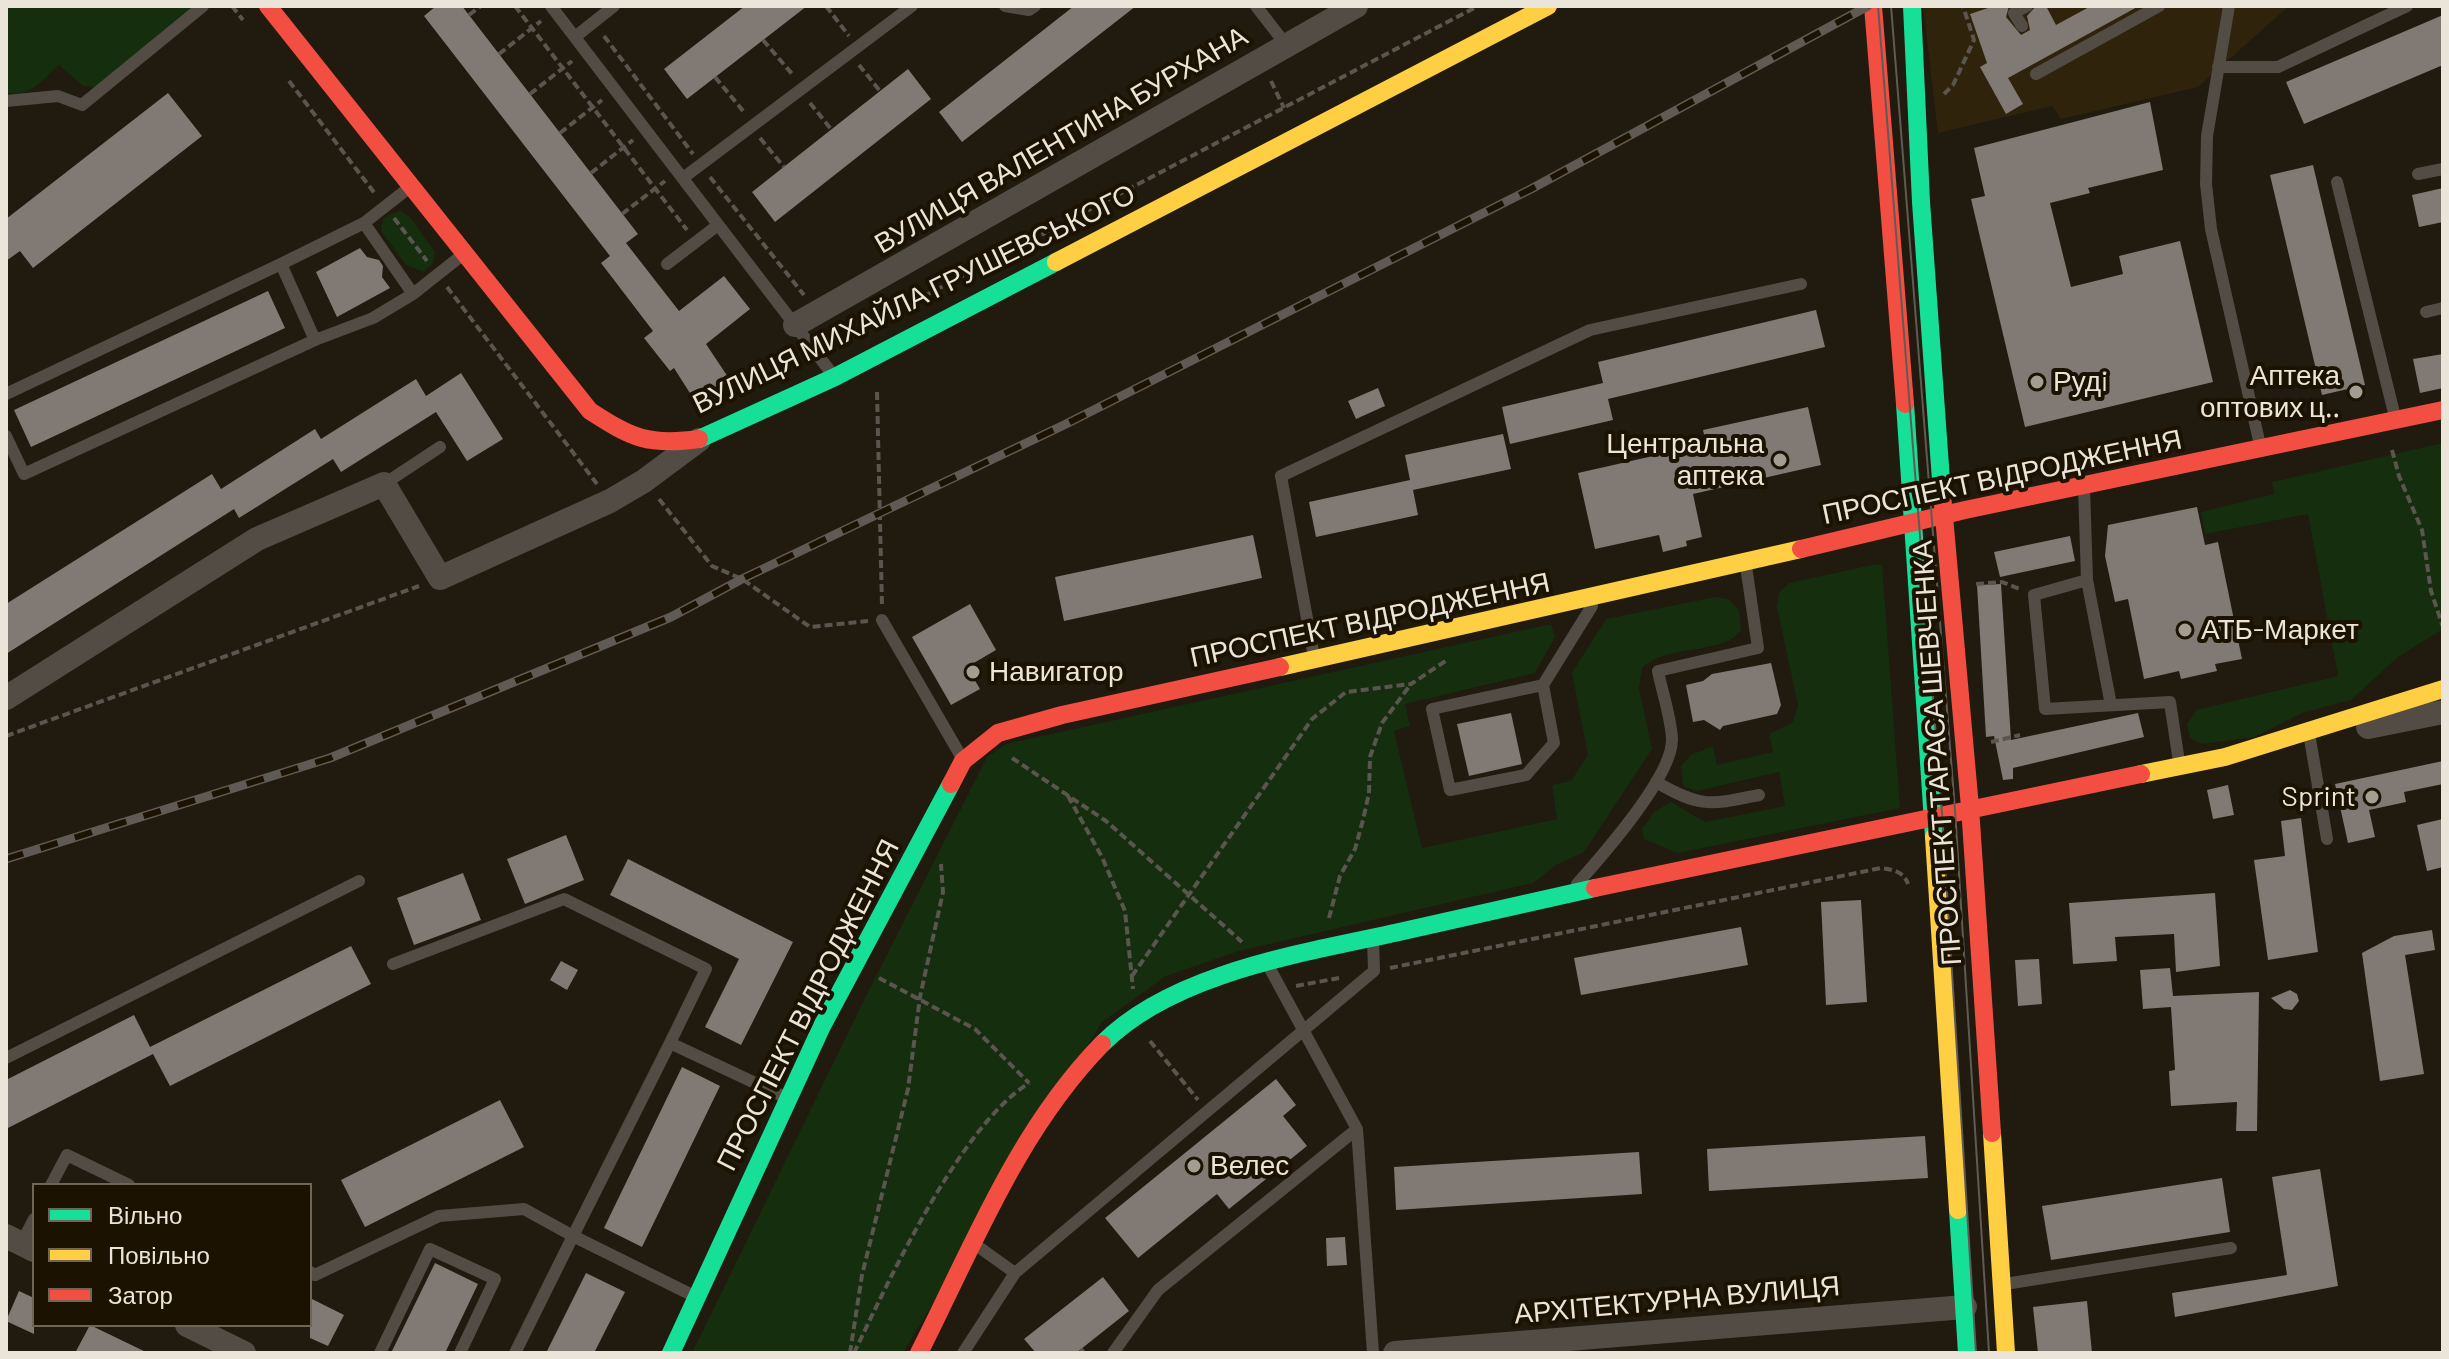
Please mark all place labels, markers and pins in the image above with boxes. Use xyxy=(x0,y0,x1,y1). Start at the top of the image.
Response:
place label: Аптека оптових ц‥ xyxy=(2200,359,2340,425)
place label: Рудi xyxy=(2053,365,2108,399)
marker: Рудi xyxy=(2028,373,2046,391)
marker: Аптека оптових ц‥ xyxy=(2347,383,2365,401)
place label: Центральна аптека xyxy=(1606,427,1764,493)
marker: Центральна аптека xyxy=(1771,451,1789,469)
place label: АТБ-Маркет xyxy=(2201,613,2359,647)
marker: АТБ-Маркет xyxy=(2176,621,2194,639)
place label: Навигатор xyxy=(989,655,1124,689)
marker: Навигатор xyxy=(964,663,982,681)
place label: Sprint xyxy=(2282,780,2356,814)
marker: Sprint xyxy=(2363,788,2381,806)
place label: Велес xyxy=(1210,1149,1289,1183)
marker: Велес xyxy=(1185,1157,1203,1175)

